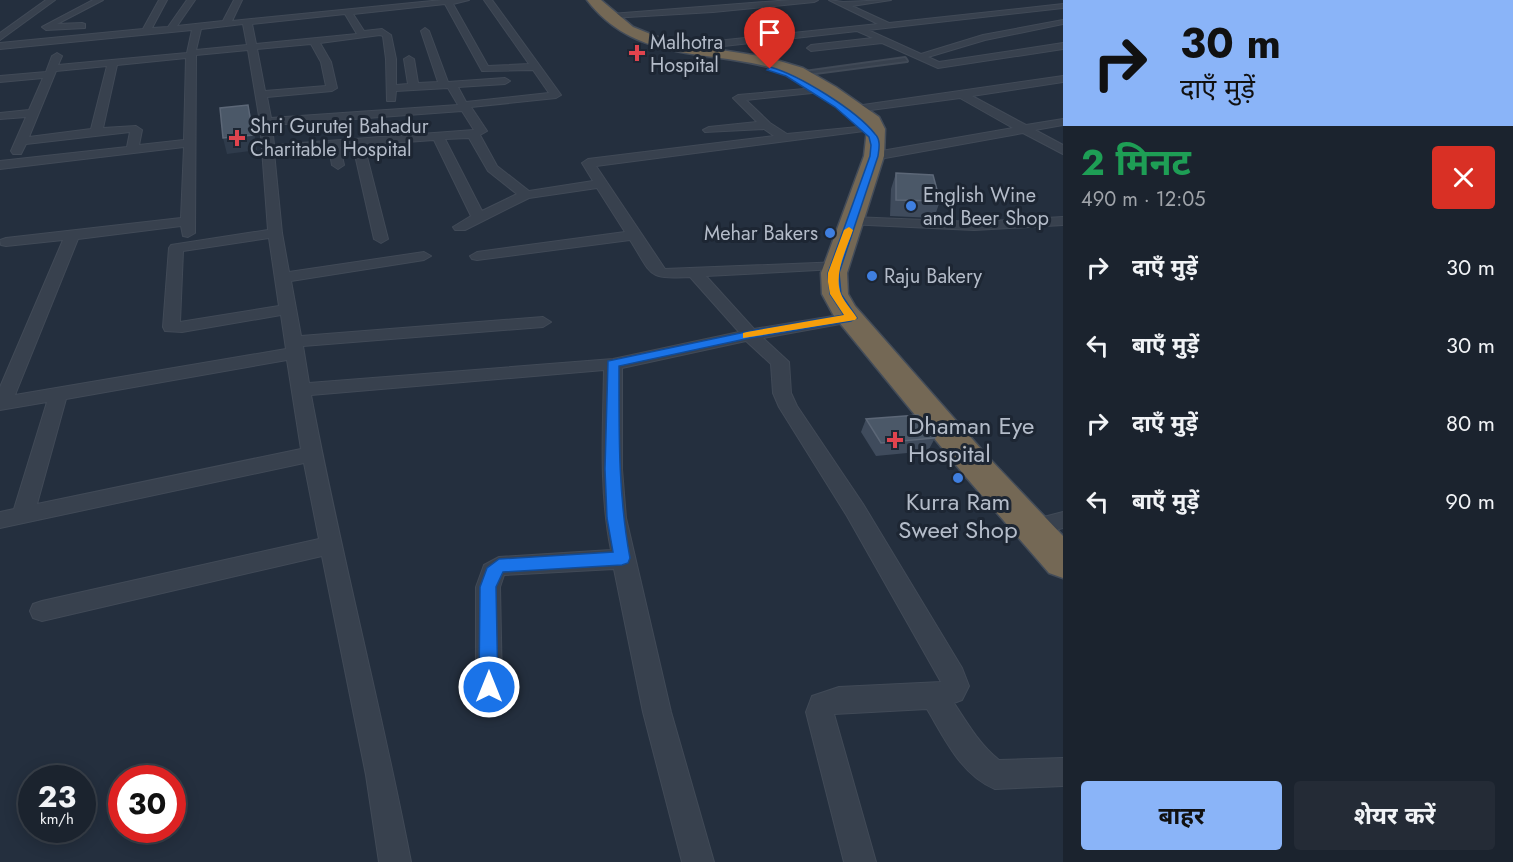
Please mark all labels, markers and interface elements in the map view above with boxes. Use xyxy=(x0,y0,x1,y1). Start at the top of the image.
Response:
pin xyxy=(744,7,795,69)
text: 30 m xyxy=(1180,13,1281,74)
icon: arrive xyxy=(753,16,786,49)
icon: right xyxy=(1081,24,1159,102)
place label: Malhotra Hospital xyxy=(650,28,723,80)
marker: Malhotra Hospital xyxy=(628,44,646,62)
text: दाएँ मुड़ें xyxy=(1180,69,1255,108)
place label: Shri Gurutej Bahadur Charitable Hospital xyxy=(250,112,429,164)
marker: Shri Gurutej Bahadur Charitable Hospital xyxy=(228,129,246,147)
text: 2 मिनट xyxy=(1081,136,1191,188)
button: close xyxy=(1432,146,1495,209)
place label: English Wine and Beer Shop xyxy=(923,181,1049,233)
text: 490 m · 12:05 xyxy=(1081,185,1205,214)
marker: English Wine and Beer Shop xyxy=(904,199,918,213)
place label: Mehar Bakers xyxy=(704,219,818,248)
marker: Mehar Bakers xyxy=(823,226,837,240)
icon: right xyxy=(1081,251,1114,284)
text: दाएँ मुड़ें xyxy=(1132,251,1198,283)
text: 30 m xyxy=(1446,251,1495,283)
place label: Raju Bakery xyxy=(884,262,982,291)
marker: Raju Bakery xyxy=(865,269,879,283)
icon: left xyxy=(1081,329,1114,362)
text: बाएँ मुड़ें xyxy=(1132,329,1199,361)
text: 30 m xyxy=(1446,329,1495,361)
icon: right xyxy=(1081,407,1114,440)
text: दाएँ मुड़ें xyxy=(1132,407,1198,439)
text: 80 m xyxy=(1446,407,1495,439)
place label: Dhaman Eye Hospital xyxy=(908,408,1034,471)
marker: Dhaman Eye Hospital xyxy=(886,431,904,449)
marker: Kurra Ram Sweet Shop xyxy=(951,471,965,485)
place label: Kurra Ram Sweet Shop xyxy=(898,484,1018,547)
icon: left xyxy=(1081,485,1114,518)
text: बाएँ मुड़ें xyxy=(1132,485,1199,517)
text: 90 m xyxy=(1445,485,1495,517)
position arrow xyxy=(457,655,521,719)
speed limit sign: 30 xyxy=(108,765,186,843)
text: 23 xyxy=(38,775,76,818)
button: बाहर xyxy=(1081,781,1282,850)
button: शेयर करें xyxy=(1294,781,1495,850)
text: km/h xyxy=(40,808,74,830)

